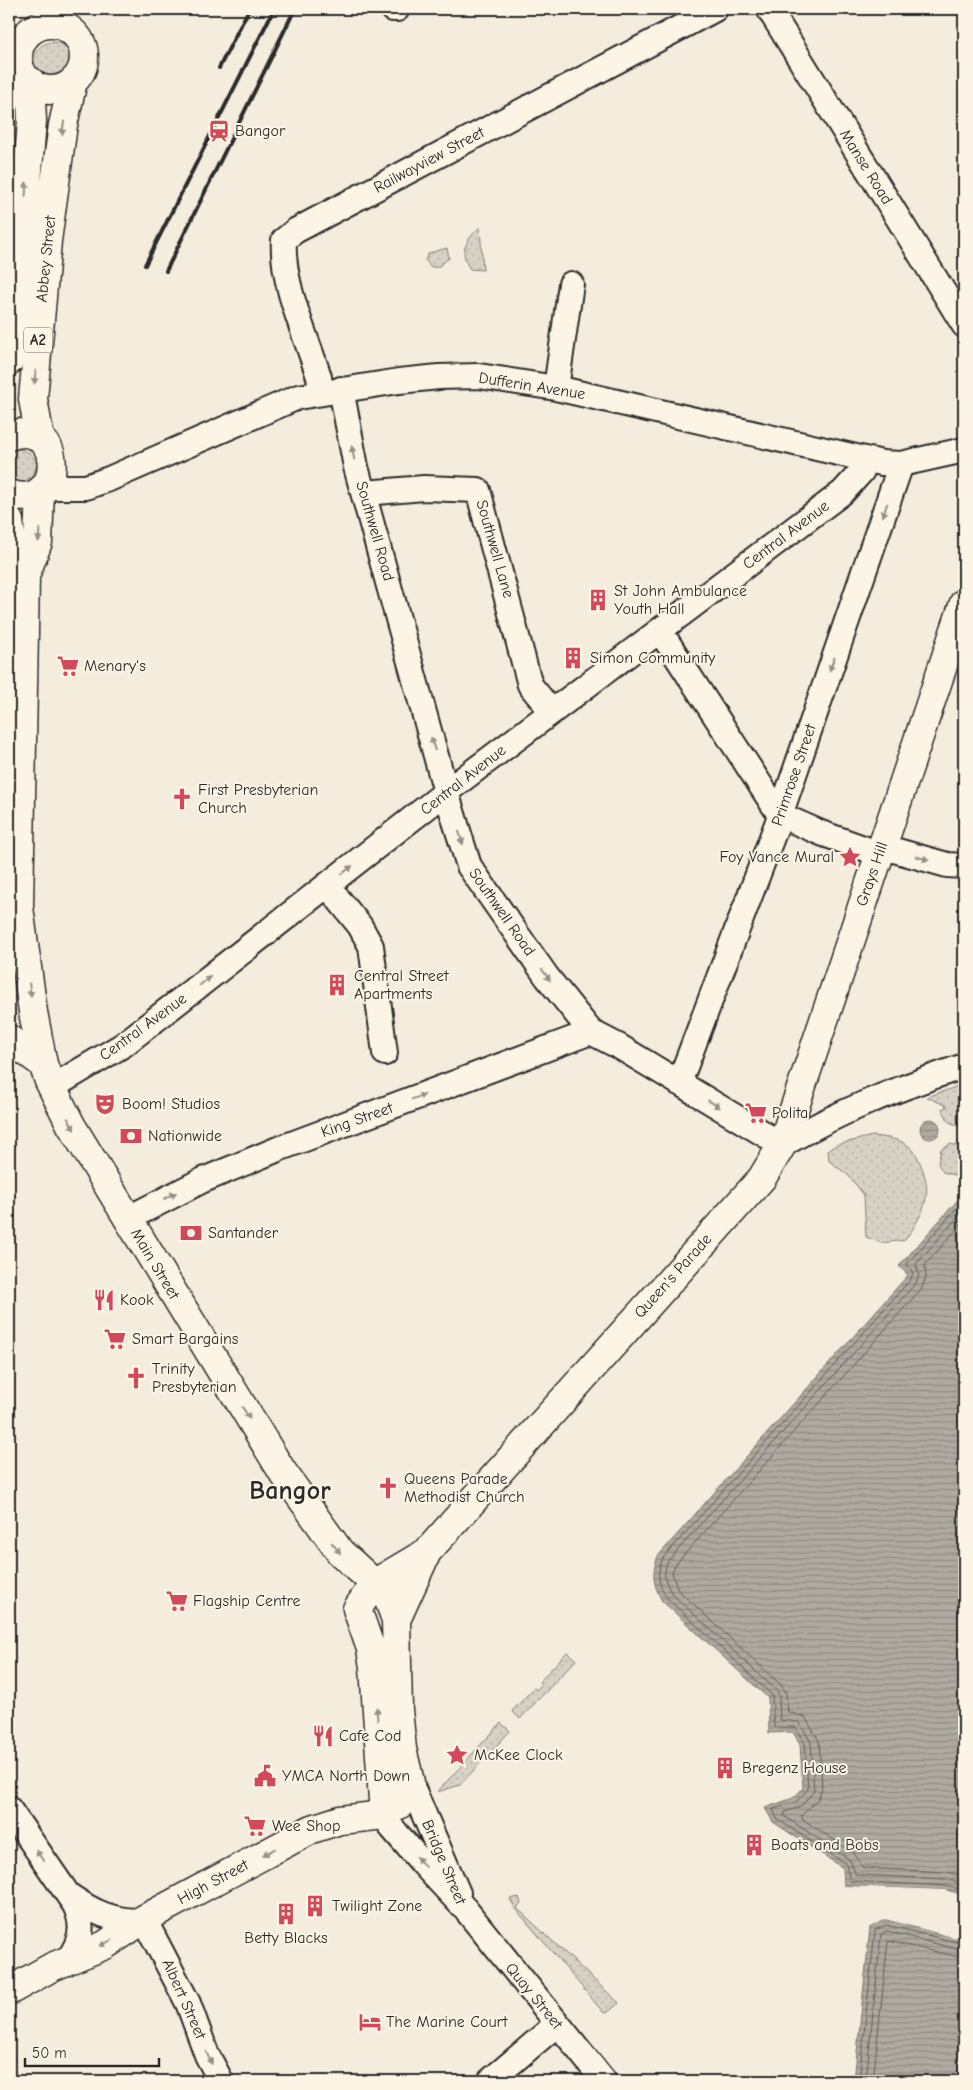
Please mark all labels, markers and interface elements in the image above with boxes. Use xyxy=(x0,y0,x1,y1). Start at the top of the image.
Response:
station icon: Bangor xyxy=(206,118,232,144)
one-way arrow xyxy=(58,120,66,136)
place label: Bangor xyxy=(235,122,286,140)
street label: Railwayview Street xyxy=(371,123,488,197)
street label: Manse Road xyxy=(836,126,896,208)
one-way arrow xyxy=(23,181,31,197)
street label: Abbey Street xyxy=(33,214,60,303)
road number: A2 xyxy=(24,328,52,352)
one-way arrow xyxy=(31,369,39,385)
street label: Dufferin Avenue xyxy=(477,369,587,403)
one-way arrow xyxy=(349,444,357,460)
street label: Southwell Road xyxy=(352,479,398,583)
street label: Central Avenue xyxy=(739,497,833,573)
street label: Southwell Lane xyxy=(472,498,518,600)
one-way arrow xyxy=(881,503,889,518)
one-way arrow xyxy=(34,527,42,543)
place label: St John Ambulance Youth Hall xyxy=(614,582,747,618)
building icon: St John Ambulance Youth Hall xyxy=(585,587,611,613)
building icon: Simon Community xyxy=(560,645,586,671)
place label: Simon Community xyxy=(590,649,716,667)
supermarket icon: Menary's xyxy=(55,653,81,679)
one-way arrow xyxy=(828,656,835,671)
place label: Menary's xyxy=(84,657,146,675)
street label: Primrose Street xyxy=(768,721,820,828)
one-way arrow xyxy=(429,737,437,752)
street label: Central Avenue xyxy=(417,741,509,819)
place label: First Presbyterian Church xyxy=(198,781,318,817)
church icon: First Presbyterian Church xyxy=(169,786,195,812)
one-way arrow xyxy=(457,831,465,846)
street label: Grays Hill xyxy=(853,839,891,909)
place icon: Foy Vance Mural xyxy=(837,844,863,870)
place label: Foy Vance Mural xyxy=(720,848,834,866)
one-way arrow xyxy=(915,854,930,862)
one-way arrow xyxy=(340,865,354,875)
street label: Southwell Road xyxy=(465,865,539,959)
place label: Central Street Apartments xyxy=(354,967,449,1003)
one-way arrow xyxy=(541,968,551,982)
building icon: Central Street Apartments xyxy=(324,972,350,998)
one-way arrow xyxy=(199,976,212,987)
one-way arrow xyxy=(26,982,34,998)
street label: Central Avenue xyxy=(96,989,190,1065)
theatre icon: Boom! Studios xyxy=(92,1091,118,1117)
one-way arrow xyxy=(411,1093,426,1100)
place label: Boom! Studios xyxy=(122,1095,220,1113)
street label: King Street xyxy=(319,1099,396,1141)
one-way arrow xyxy=(707,1099,720,1108)
supermarket icon: Polita xyxy=(743,1100,769,1126)
place label: Polita xyxy=(772,1104,808,1122)
one-way arrow xyxy=(67,1117,75,1132)
bank icon: Nationwide xyxy=(118,1123,144,1149)
place label: Nationwide xyxy=(148,1127,222,1145)
one-way arrow xyxy=(163,1192,177,1200)
bank icon: Santander xyxy=(178,1220,204,1246)
place label: Santander xyxy=(208,1224,279,1242)
street label: Main Street xyxy=(127,1225,183,1303)
street label: Queen's Parade xyxy=(631,1230,715,1322)
restaurant icon: Kook xyxy=(91,1287,117,1313)
place label: Kook xyxy=(120,1291,154,1309)
supermarket icon: Smart Bargains xyxy=(102,1326,128,1352)
place label: Smart Bargains xyxy=(132,1330,239,1348)
place label: Trinity Presbyterian xyxy=(152,1360,237,1396)
church icon: Trinity Presbyterian xyxy=(123,1365,149,1391)
one-way arrow xyxy=(241,1406,251,1419)
place label: Queens Parade Methodist Church xyxy=(404,1470,524,1506)
church icon: Queens Parade Methodist Church xyxy=(375,1475,401,1501)
district label: Bangor xyxy=(249,1476,331,1506)
one-way arrow xyxy=(331,1541,342,1554)
supermarket icon: Flagship Centre xyxy=(164,1588,190,1614)
place label: Flagship Centre xyxy=(193,1592,301,1610)
one-way arrow xyxy=(372,1706,380,1722)
restaurant icon: Cafe Cod xyxy=(310,1723,336,1749)
place label: Cafe Cod xyxy=(339,1727,401,1745)
place icon: McKee Clock xyxy=(444,1742,470,1768)
place label: McKee Clock xyxy=(474,1746,563,1764)
building icon: Bregenz House xyxy=(712,1755,738,1781)
place label: Bregenz House xyxy=(742,1759,846,1777)
public building icon: YMCA North Down xyxy=(252,1763,278,1789)
place label: YMCA North Down xyxy=(282,1767,410,1785)
supermarket icon: Wee Shop xyxy=(242,1813,268,1839)
place label: Wee Shop xyxy=(272,1817,341,1835)
street label: Bridge Street xyxy=(418,1817,470,1907)
building icon: Boats and Bobs xyxy=(741,1832,767,1858)
place label: Boats and Bobs xyxy=(771,1836,879,1854)
one-way arrow xyxy=(261,1848,276,1856)
one-way arrow xyxy=(35,1849,45,1862)
street label: High Street xyxy=(174,1856,252,1908)
one-way arrow xyxy=(415,1856,427,1868)
building icon: Twilight Zone xyxy=(302,1893,328,1919)
place label: Twilight Zone xyxy=(332,1897,422,1915)
building icon: Betty Blacks xyxy=(273,1901,299,1927)
place label: Betty Blacks xyxy=(244,1929,328,1947)
one-way arrow xyxy=(99,1939,113,1947)
street label: Albert Street xyxy=(158,1956,210,2042)
street label: Quay Street xyxy=(502,1959,567,2033)
hotel icon: The Marine Court xyxy=(357,2009,383,2035)
place label: The Marine Court xyxy=(386,2013,508,2031)
scale bar xyxy=(25,2035,159,2067)
text: 50 m xyxy=(32,2044,67,2062)
one-way arrow xyxy=(205,2051,213,2065)

